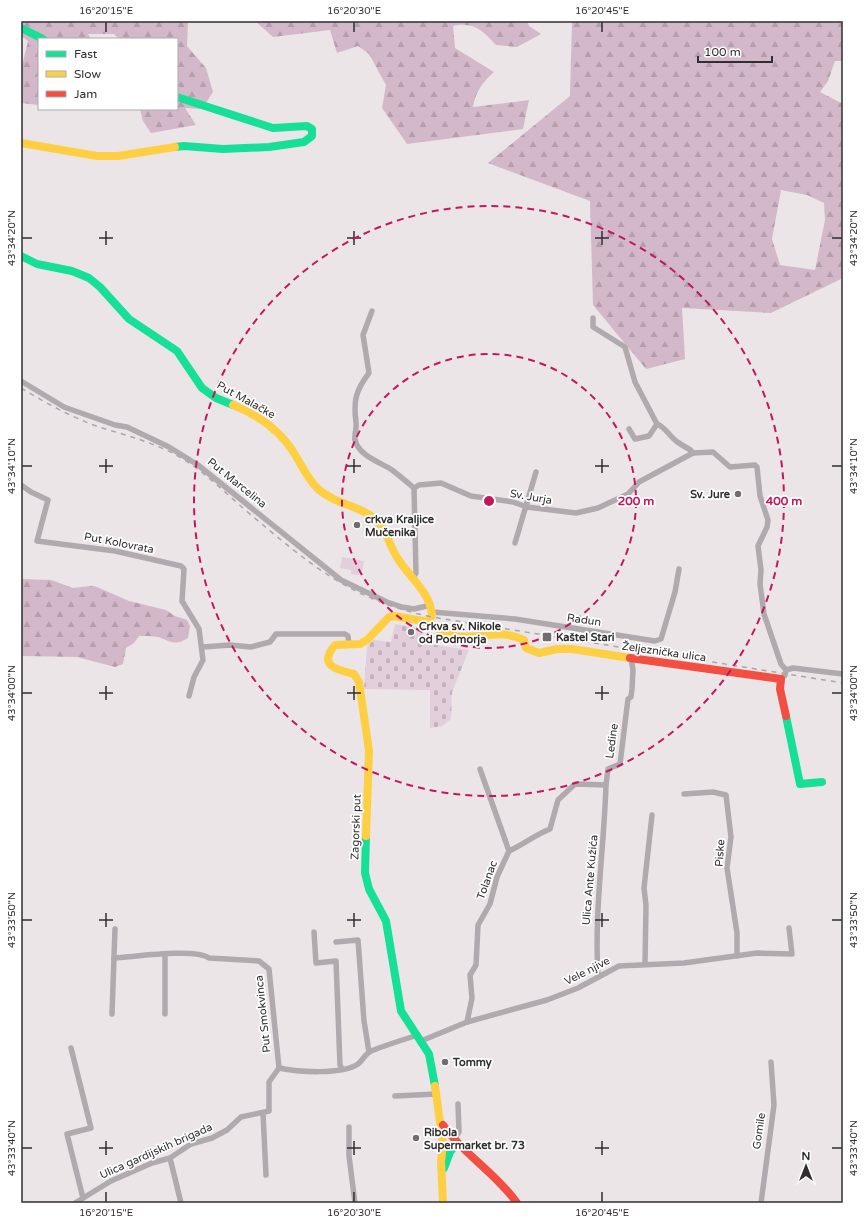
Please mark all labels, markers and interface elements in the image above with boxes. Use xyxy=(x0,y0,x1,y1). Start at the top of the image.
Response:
text: 16°20'15"E xyxy=(79,5,133,17)
text: 16°20'30"E xyxy=(327,5,381,17)
text: 16°20'45"E xyxy=(575,5,629,17)
legend xyxy=(38,38,178,110)
scale bar xyxy=(698,38,772,64)
text: 100 m xyxy=(704,45,741,59)
text: Fast xyxy=(74,47,98,61)
text: Slow xyxy=(74,67,101,81)
text: Jam xyxy=(74,87,97,101)
text: 43°34'20"N xyxy=(6,210,18,266)
text: 43°34'20"N xyxy=(848,210,860,266)
street label: Put Malačke xyxy=(215,379,277,421)
text: 43°34'10"N xyxy=(6,438,18,494)
text: 43°34'10"N xyxy=(848,438,860,494)
street label: Put Marcelina xyxy=(205,455,269,511)
street label: Sv. Jurja xyxy=(509,487,553,507)
place label: Sv. Jure xyxy=(690,488,731,501)
marker: Sv. Jure xyxy=(733,489,743,499)
centre of rings xyxy=(482,494,496,508)
text: 200 m xyxy=(618,494,654,508)
text: 400 m xyxy=(766,494,802,508)
place label: crkva Kraljice Mučenika xyxy=(365,513,435,539)
marker: crkva Kraljice Mučenika xyxy=(352,520,362,530)
street label: Put Kolovrata xyxy=(83,530,155,556)
street label: Radun xyxy=(566,611,602,629)
place label: Crkva sv. Nikole od Podmorja xyxy=(419,620,502,647)
marker: Crkva sv. Nikole od Podmorja xyxy=(406,627,416,637)
marker: Kaštel Stari xyxy=(541,631,553,643)
place label: Kaštel Stari xyxy=(556,631,615,644)
street label: Željeznička ulica xyxy=(621,640,707,664)
text: 43°34'00"N xyxy=(6,665,18,721)
text: 43°34'00"N xyxy=(848,665,860,721)
street label: Ledine xyxy=(603,723,621,759)
street label: Zagorski put xyxy=(348,794,364,860)
street label: Ulica Ante Kužića xyxy=(580,834,600,926)
street label: Piske xyxy=(713,839,727,867)
street label: Tolanac xyxy=(474,859,500,901)
text: 43°33'50"N xyxy=(6,892,18,948)
text: 43°33'50"N xyxy=(848,892,860,948)
street label: Vele njive xyxy=(562,954,612,988)
street label: Put Smokvinca xyxy=(252,975,274,1053)
place label: Tommy xyxy=(452,1056,492,1070)
marker: Tommy xyxy=(440,1057,450,1067)
street label: Gomile xyxy=(750,1112,768,1150)
text: 43°33'40"N xyxy=(6,1120,18,1176)
street label: Ulica gardijskih brigada xyxy=(98,1120,214,1182)
text: 43°33'40"N xyxy=(848,1120,860,1176)
place label: Ribola Supermarket br. 73 xyxy=(424,1126,525,1153)
marker: Ribola Supermarket br. 73 xyxy=(411,1133,421,1143)
north arrow xyxy=(786,1146,826,1186)
text: N xyxy=(802,1150,810,1163)
text: 16°20'15"E xyxy=(79,1207,133,1219)
text: 16°20'30"E xyxy=(327,1207,381,1219)
text: 16°20'45"E xyxy=(575,1207,629,1219)

